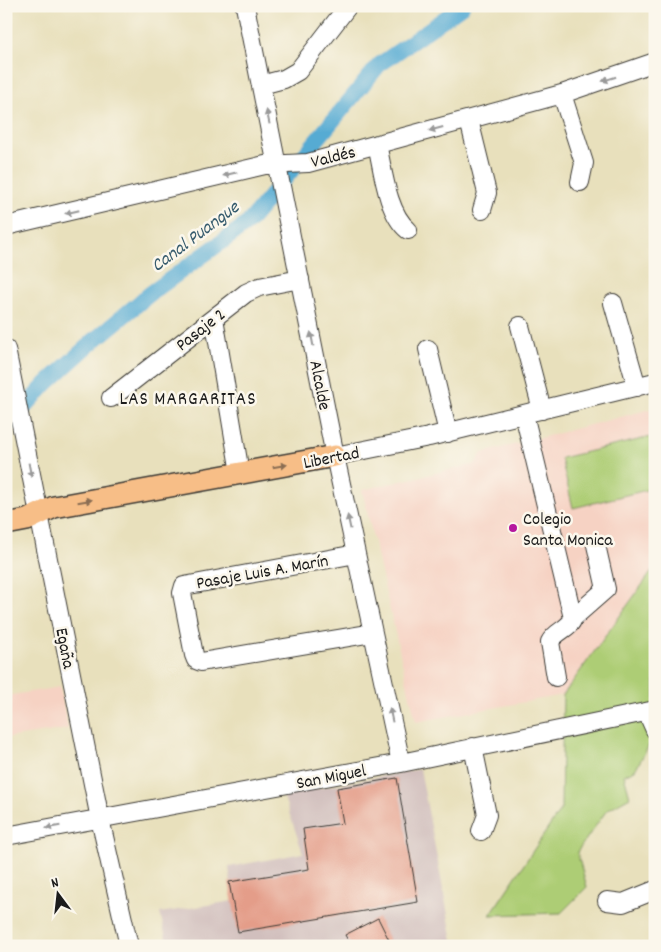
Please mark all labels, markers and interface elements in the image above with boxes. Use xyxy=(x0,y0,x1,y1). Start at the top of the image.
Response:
one-way arrow xyxy=(601,75,616,83)
one-way arrow xyxy=(263,108,271,124)
one-way arrow xyxy=(428,125,444,133)
street label: Valdés xyxy=(309,141,359,176)
one-way arrow xyxy=(222,170,237,178)
water label: Canal Puangue xyxy=(146,195,247,280)
one-way arrow xyxy=(64,208,79,216)
street label: Pasaje 2 xyxy=(171,303,232,358)
one-way arrow xyxy=(308,332,316,347)
street label: Alcalde xyxy=(301,358,336,413)
district label: LAS MARGARITAS xyxy=(119,387,257,414)
street label: Libertad xyxy=(301,442,362,477)
one-way arrow xyxy=(26,462,34,477)
one-way arrow xyxy=(272,462,288,470)
one-way arrow xyxy=(78,496,94,504)
place label: Colegio Santa Monica xyxy=(523,508,613,554)
one-way arrow xyxy=(345,514,353,529)
marker: Colegio Santa Monica xyxy=(507,522,519,534)
street label: Pasaje Luis A. Marín xyxy=(194,550,330,597)
street label: Egaña xyxy=(47,626,80,672)
one-way arrow xyxy=(387,707,395,722)
street label: San Miguel xyxy=(294,759,369,797)
one-way arrow xyxy=(45,824,61,832)
north arrow xyxy=(32,870,82,920)
text: N xyxy=(49,873,61,894)

